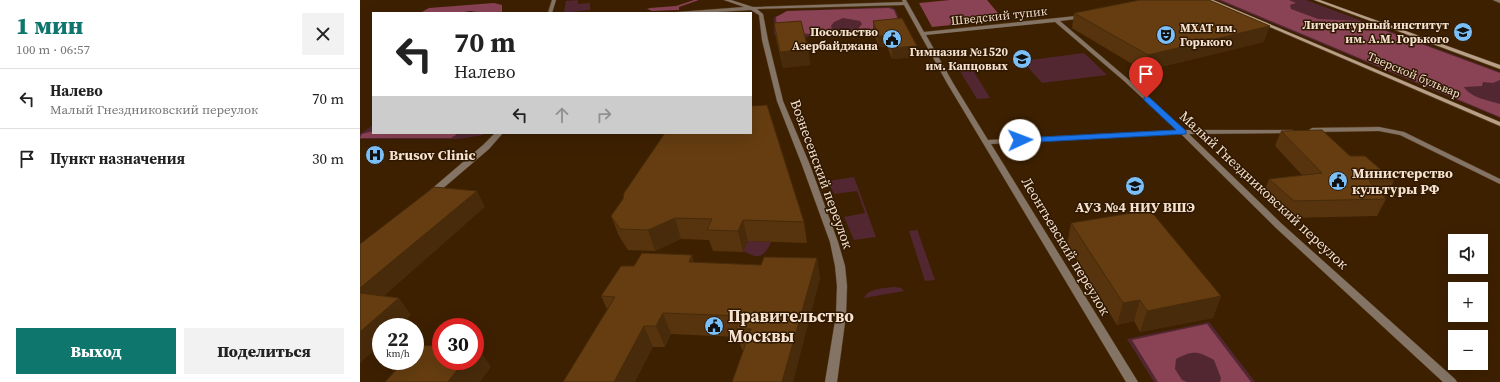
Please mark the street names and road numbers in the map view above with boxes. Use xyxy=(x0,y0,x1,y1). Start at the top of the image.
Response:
street label: Шведский тупик xyxy=(950,3,1048,29)
street label: Тверской бульвар xyxy=(1365,48,1463,102)
street label: Вознесенский переулок xyxy=(786,97,858,252)
street label: Малый Гнездниковский переулок xyxy=(1175,106,1353,274)
street label: Леонтьевский переулок xyxy=(1017,173,1115,319)

